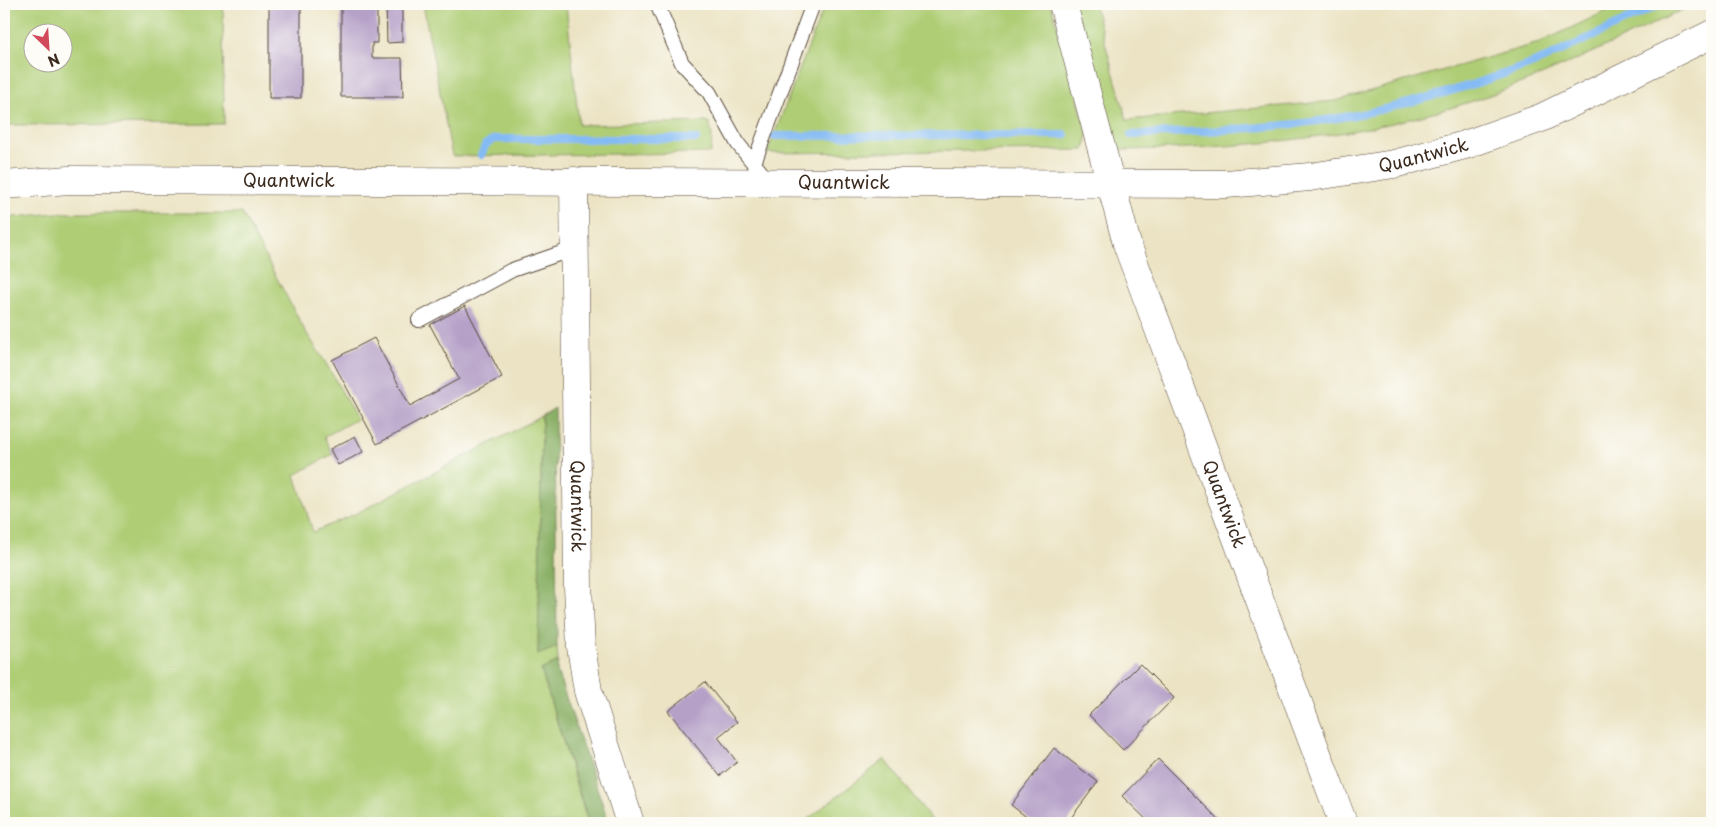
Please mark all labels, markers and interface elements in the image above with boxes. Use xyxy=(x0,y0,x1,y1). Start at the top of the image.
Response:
north arrow xyxy=(22,22,72,72)
text: N xyxy=(44,48,63,72)
street label: Quantwick xyxy=(1376,130,1471,178)
street label: Quantwick xyxy=(243,166,335,193)
street label: Quantwick xyxy=(798,168,890,195)
street label: Quantwick xyxy=(1197,456,1254,551)
street label: Quantwick xyxy=(565,460,593,552)

